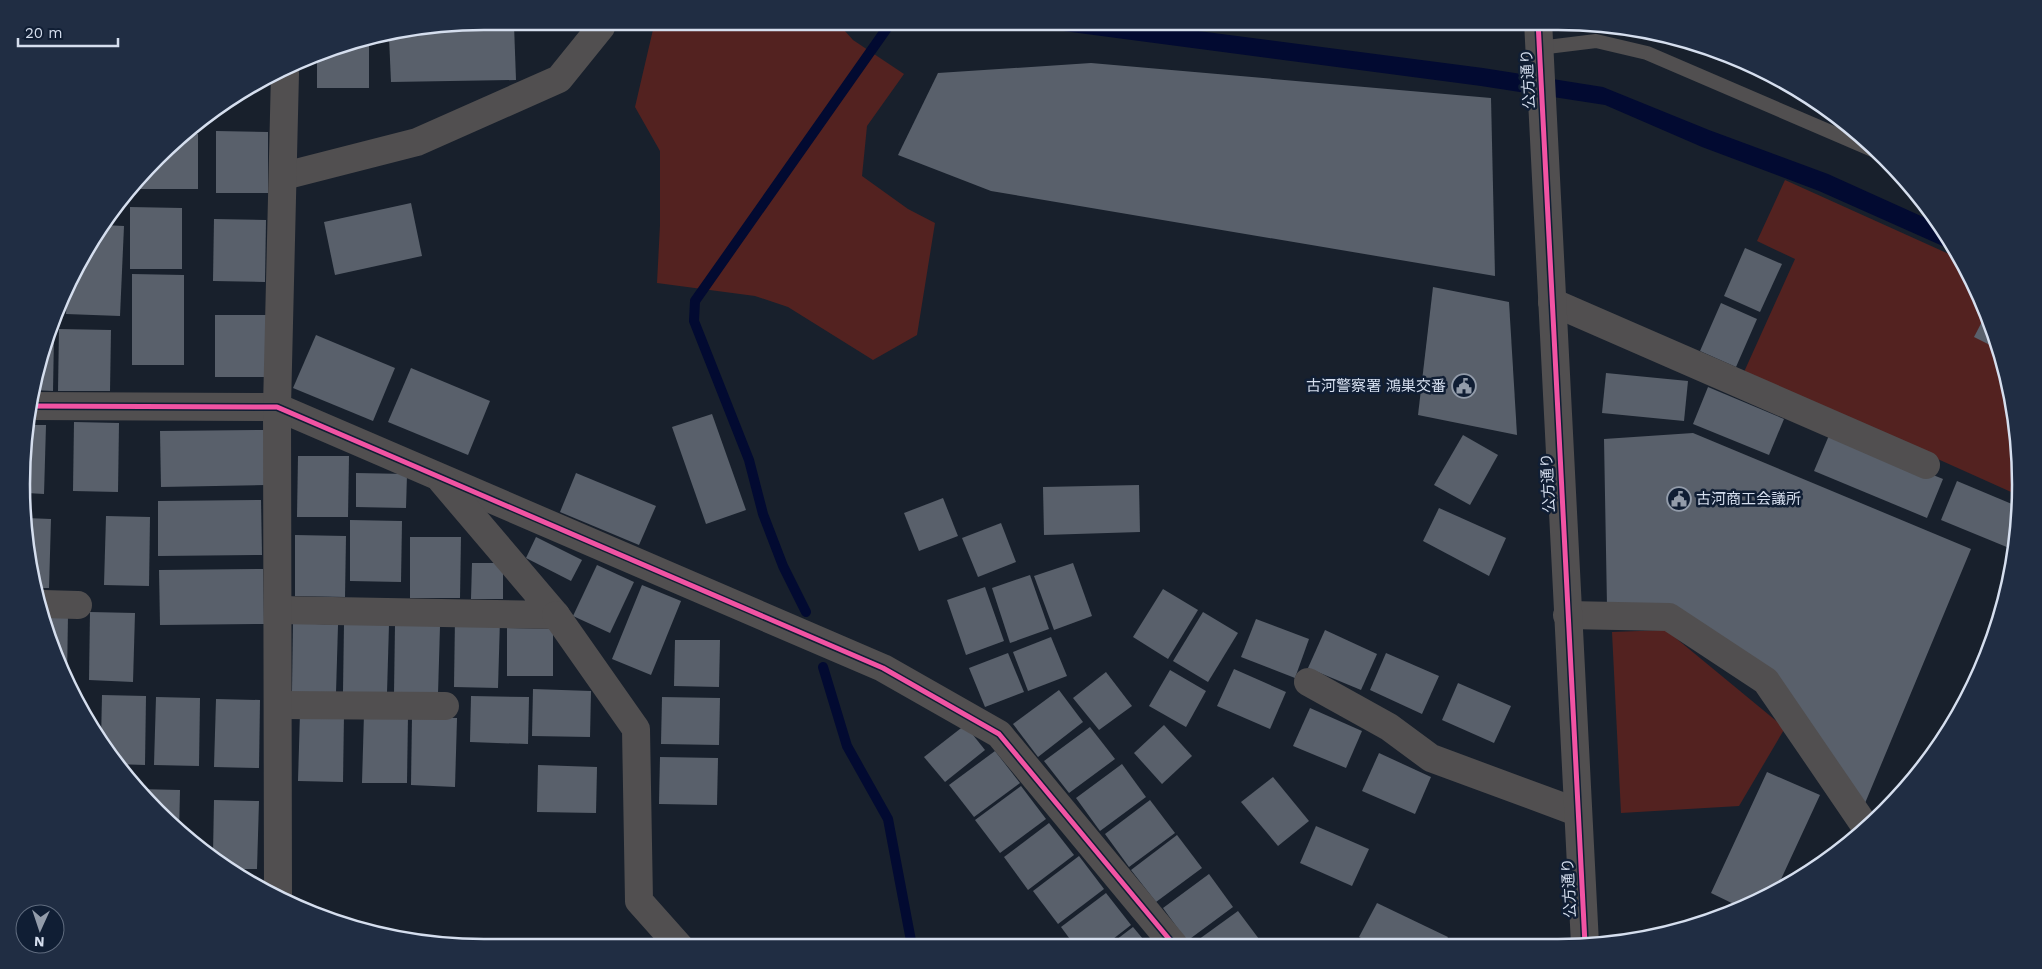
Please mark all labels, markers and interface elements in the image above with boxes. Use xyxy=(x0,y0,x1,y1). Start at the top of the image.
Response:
scale bar xyxy=(18,15,118,47)
text: 20 m xyxy=(25,24,63,42)
street label: 公方通り xyxy=(1517,49,1539,109)
public building icon: 古河警察署 鴻巣交番 xyxy=(1451,373,1477,399)
place label: 古河警察署 鴻巣交番 xyxy=(1306,377,1446,395)
street label: 公方通り xyxy=(1537,453,1559,513)
public building icon: 古河商工会議所 xyxy=(1666,486,1692,512)
place label: 古河商工会議所 xyxy=(1696,490,1801,508)
street label: 公方通り xyxy=(1558,858,1580,918)
north arrow xyxy=(15,904,65,954)
text: N xyxy=(34,934,45,950)

